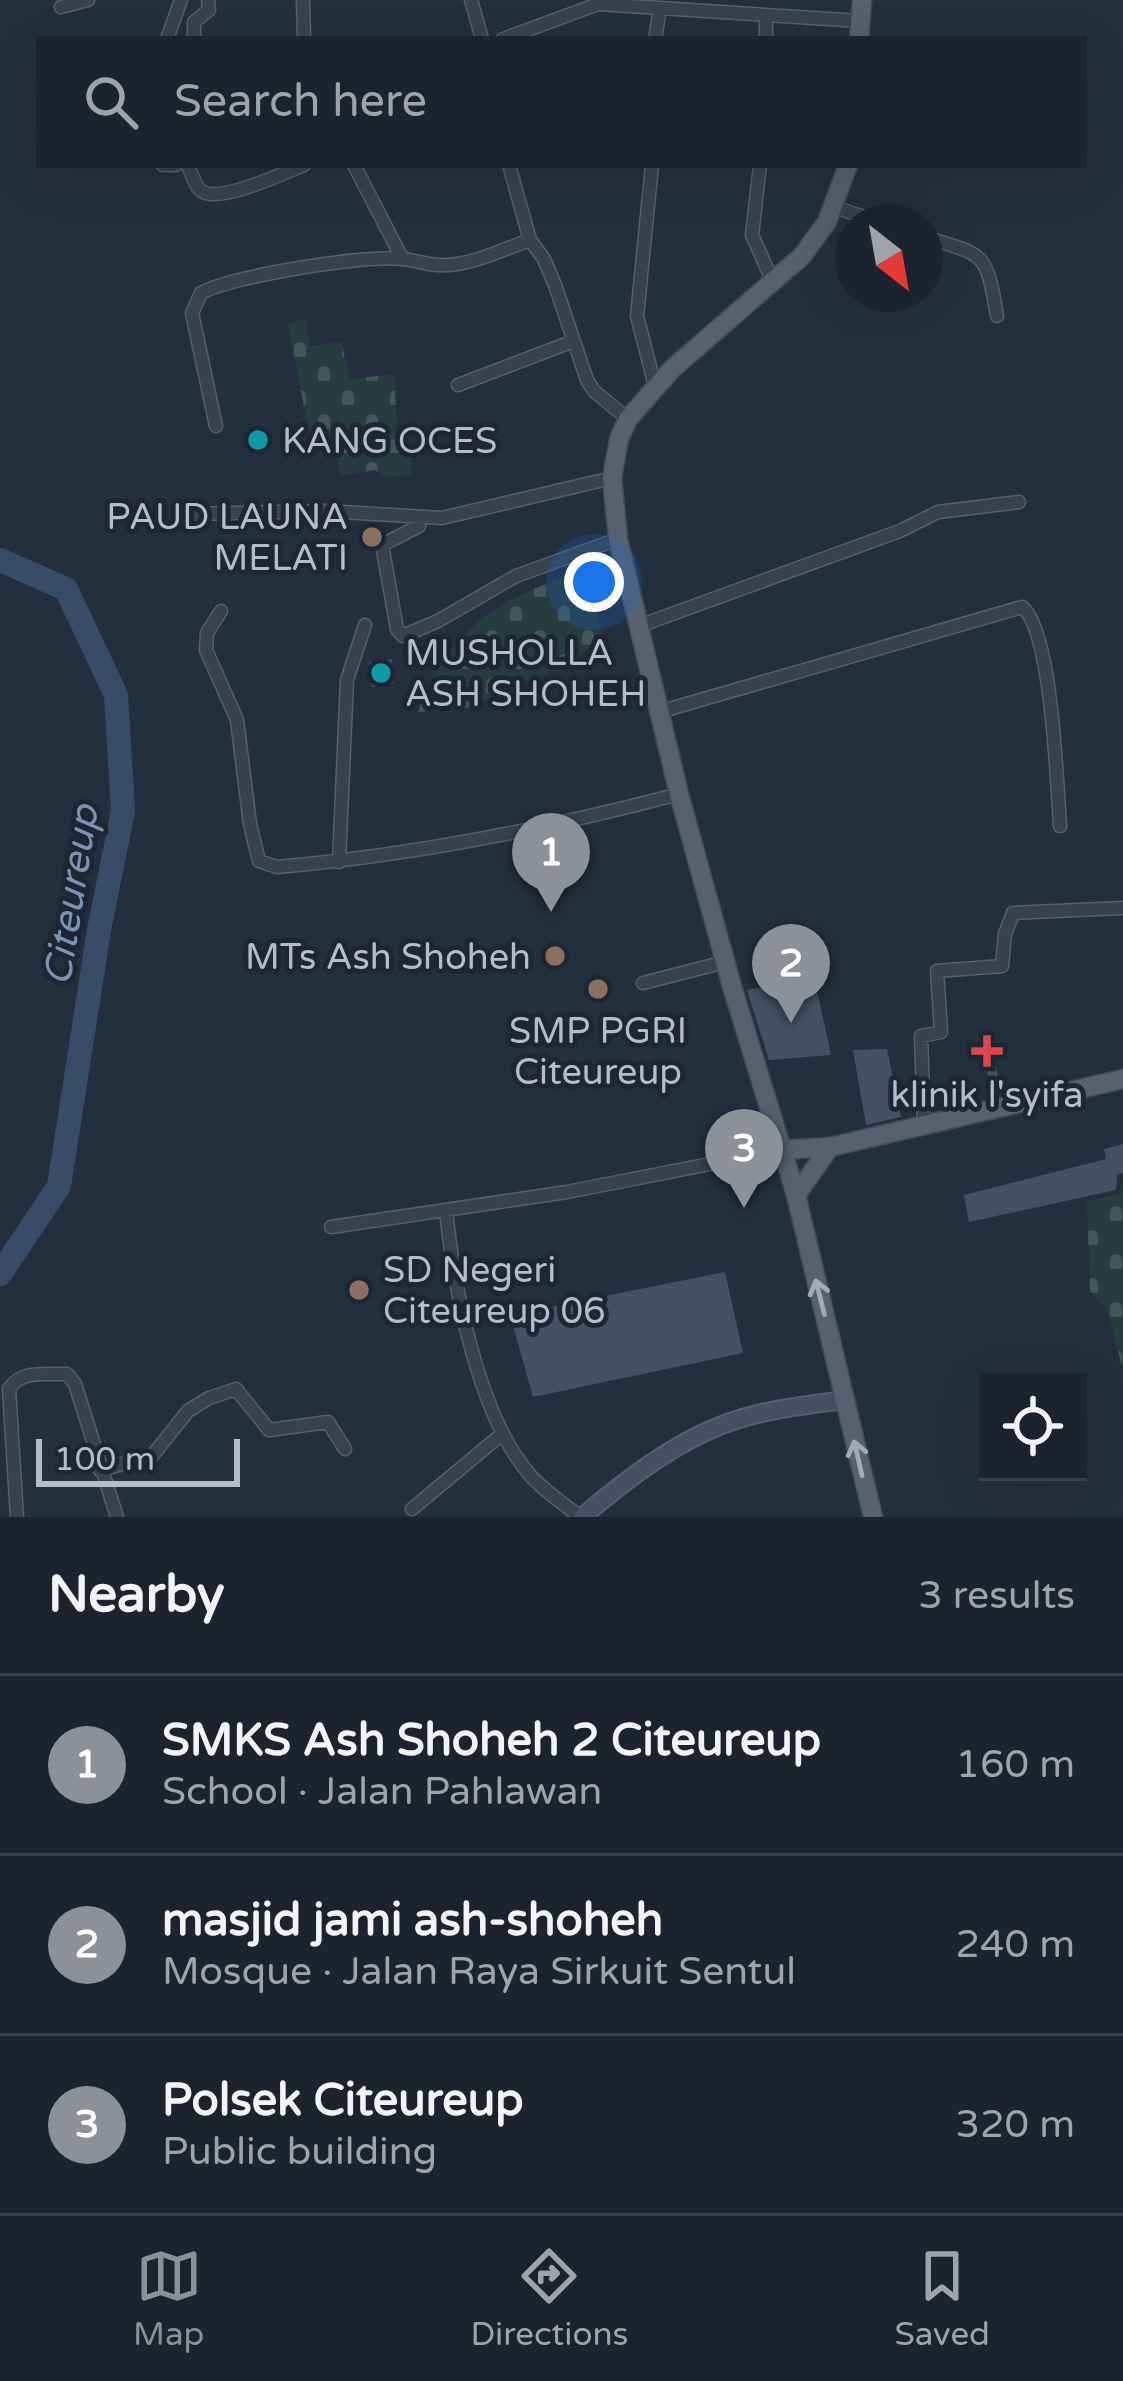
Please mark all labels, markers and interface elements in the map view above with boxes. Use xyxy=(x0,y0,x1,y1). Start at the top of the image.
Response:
search box xyxy=(36,36,1087,168)
icon: search xyxy=(78,69,144,135)
text: Search here xyxy=(174,75,427,129)
north arrow xyxy=(835,204,943,312)
place label: KANG OCES xyxy=(282,420,497,463)
marker: KANG OCES xyxy=(245,427,271,453)
place label: PAUD LAUNA MELATI xyxy=(106,496,348,580)
marker: PAUD LAUNA MELATI xyxy=(359,524,385,550)
your location xyxy=(564,552,624,612)
place label: MUSHOLLA ASH SHOHEH xyxy=(405,632,647,716)
marker: MUSHOLLA ASH SHOHEH xyxy=(368,660,394,686)
water label: Citeureup xyxy=(34,799,109,989)
pin: 1 xyxy=(512,813,590,912)
pin: 2 xyxy=(752,924,830,1023)
place label: MTs Ash Shoheh xyxy=(245,936,531,979)
marker: MTs Ash Shoheh xyxy=(542,943,568,969)
marker: SMP PGRI Citeureup xyxy=(585,976,611,1002)
place label: SMP PGRI Citeureup xyxy=(509,1010,687,1094)
marker: klinik l'syifa xyxy=(971,1035,1003,1067)
place label: klinik l'syifa xyxy=(890,1074,1084,1117)
pin: 3 xyxy=(705,1109,783,1208)
place label: SD Negeri Citeureup 06 xyxy=(383,1249,606,1333)
marker: SD Negeri Citeureup 06 xyxy=(346,1277,372,1303)
one-way arrow xyxy=(808,1279,830,1317)
map controls xyxy=(979,1373,1087,1481)
button: locate xyxy=(979,1373,1087,1481)
scale bar xyxy=(36,1433,240,1486)
text: 100 m xyxy=(54,1440,155,1479)
one-way arrow xyxy=(846,1440,869,1478)
text: Nearby xyxy=(48,1564,225,1626)
text: 3 results xyxy=(918,1572,1075,1619)
text: SMKS Ash Shoheh 2 Citeureup xyxy=(162,1714,821,1768)
text: 1 xyxy=(75,1741,99,1788)
text: 160 m xyxy=(956,1741,1075,1788)
text: School · Jalan Pahlawan xyxy=(162,1768,602,1815)
text: masjid jami ash-shoheh xyxy=(162,1894,663,1948)
text: 2 xyxy=(75,1921,99,1968)
text: 240 m xyxy=(956,1921,1075,1968)
text: Mosque · Jalan Raya Sirkuit Sentul xyxy=(162,1948,796,1995)
text: Polsek Citeureup xyxy=(162,2074,524,2128)
text: 3 xyxy=(75,2101,99,2148)
text: 320 m xyxy=(956,2101,1075,2148)
text: Public building xyxy=(162,2128,437,2175)
tab: Map xyxy=(133,2243,204,2354)
tab: Directions xyxy=(470,2243,628,2354)
tab: Saved xyxy=(895,2243,990,2354)

